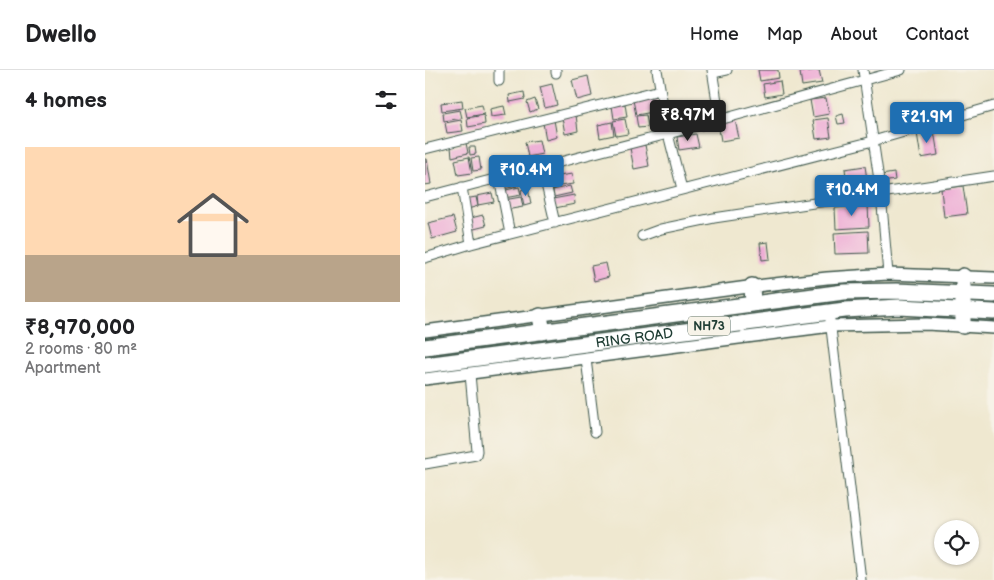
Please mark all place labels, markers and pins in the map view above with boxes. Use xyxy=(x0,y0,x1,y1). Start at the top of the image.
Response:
pin: ₹8.97M xyxy=(647,100,729,142)
pin: ₹21.9M xyxy=(886,102,968,144)
pin: ₹10.4M xyxy=(485,154,567,197)
pin: ₹10.4M xyxy=(811,174,893,217)

